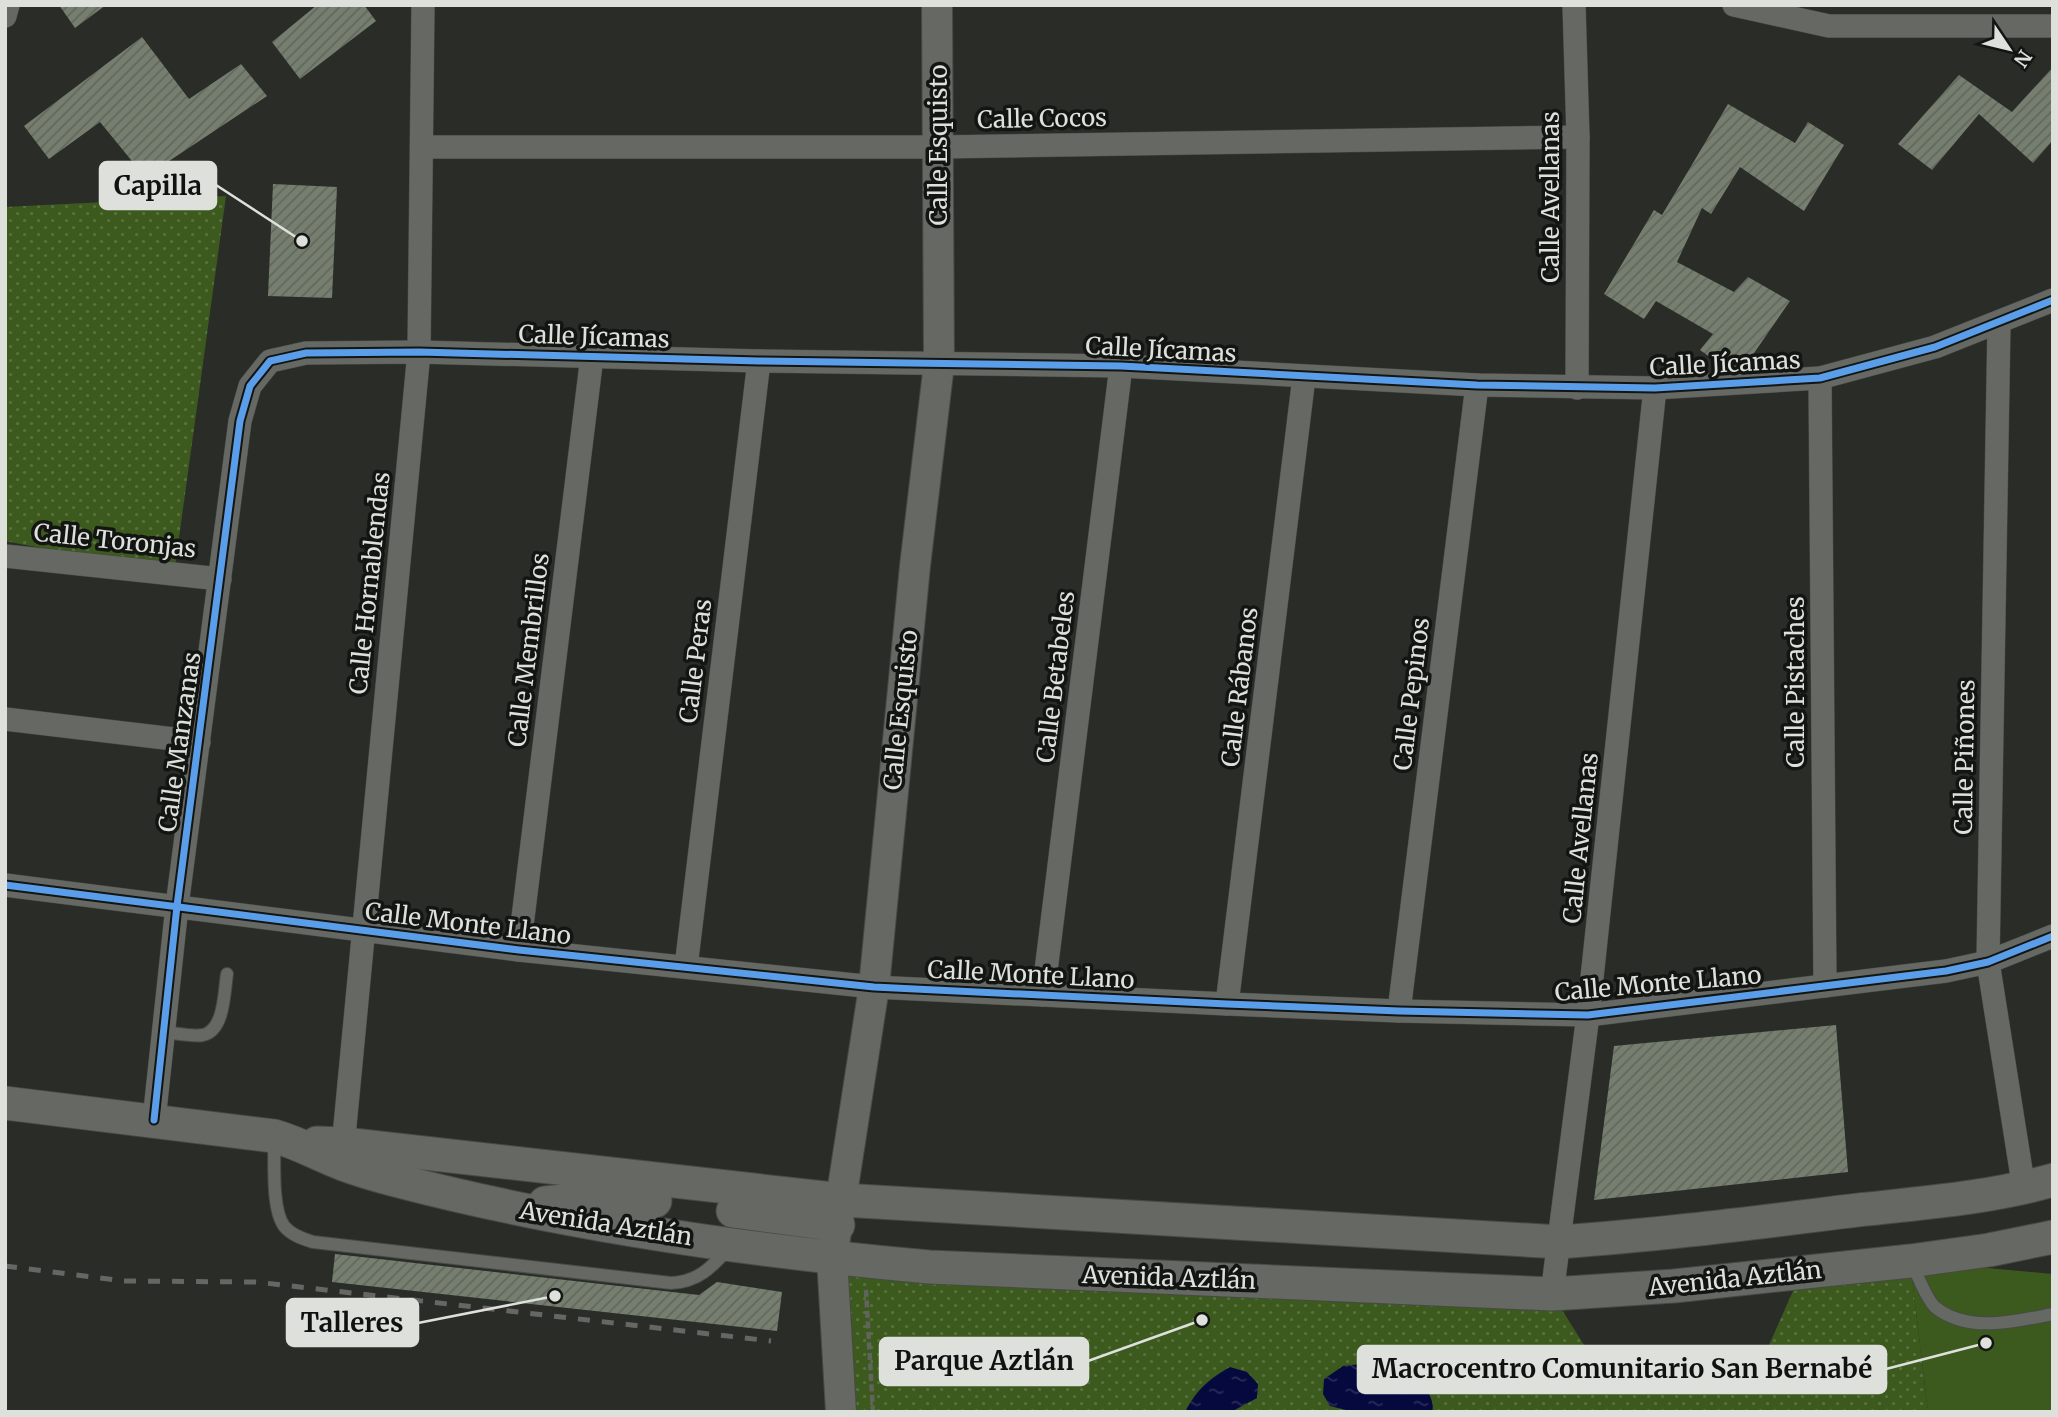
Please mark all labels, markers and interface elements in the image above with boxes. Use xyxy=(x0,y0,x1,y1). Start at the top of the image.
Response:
north arrow xyxy=(1974,14,2044,84)
text: N xyxy=(2009,46,2037,72)
street label: Calle Esquisto xyxy=(923,65,954,225)
street label: Calle Cocos xyxy=(977,102,1107,135)
street label: Calle Avellanas xyxy=(1535,111,1566,283)
callout: Capilla xyxy=(100,162,216,209)
text: Capilla xyxy=(114,169,202,202)
street label: Calle Jícamas xyxy=(518,318,670,355)
street label: Calle Jícamas xyxy=(1085,330,1237,369)
street label: Calle Jícamas xyxy=(1649,344,1801,383)
street label: Calle Hornablendas xyxy=(342,470,397,696)
street label: Calle Toronjas xyxy=(32,517,198,564)
street label: Calle Membrillos xyxy=(501,551,556,749)
street label: Calle Betabeles xyxy=(1030,589,1081,765)
street label: Calle Pistaches xyxy=(1780,596,1811,768)
street label: Calle Peras xyxy=(673,597,718,725)
street label: Calle Rábanos xyxy=(1214,605,1265,769)
street label: Calle Pepinos xyxy=(1387,616,1436,772)
street label: Calle Esquisto xyxy=(877,628,924,792)
street label: Calle Manzanas xyxy=(152,650,207,834)
street label: Calle Piñones xyxy=(1948,679,1981,835)
street label: Calle Avellanas xyxy=(1556,751,1605,925)
street label: Calle Monte Llano xyxy=(363,895,573,952)
street label: Calle Monte Llano xyxy=(927,954,1135,995)
street label: Calle Monte Llano xyxy=(1553,959,1763,1008)
street label: Avenida Aztlán xyxy=(517,1194,695,1252)
street label: Avenida Aztlán xyxy=(1646,1254,1823,1303)
street label: Avenida Aztlán xyxy=(1080,1259,1257,1296)
callout: Talleres xyxy=(287,1299,418,1346)
text: Talleres xyxy=(301,1306,403,1339)
callout: Parque Aztlán xyxy=(880,1338,1088,1385)
text: Parque Aztlán xyxy=(894,1344,1074,1377)
callout: Macrocentro Comunitario San Bernabé xyxy=(1358,1346,1886,1393)
text: Macrocentro Comunitario San Bernabé xyxy=(1372,1352,1872,1385)

